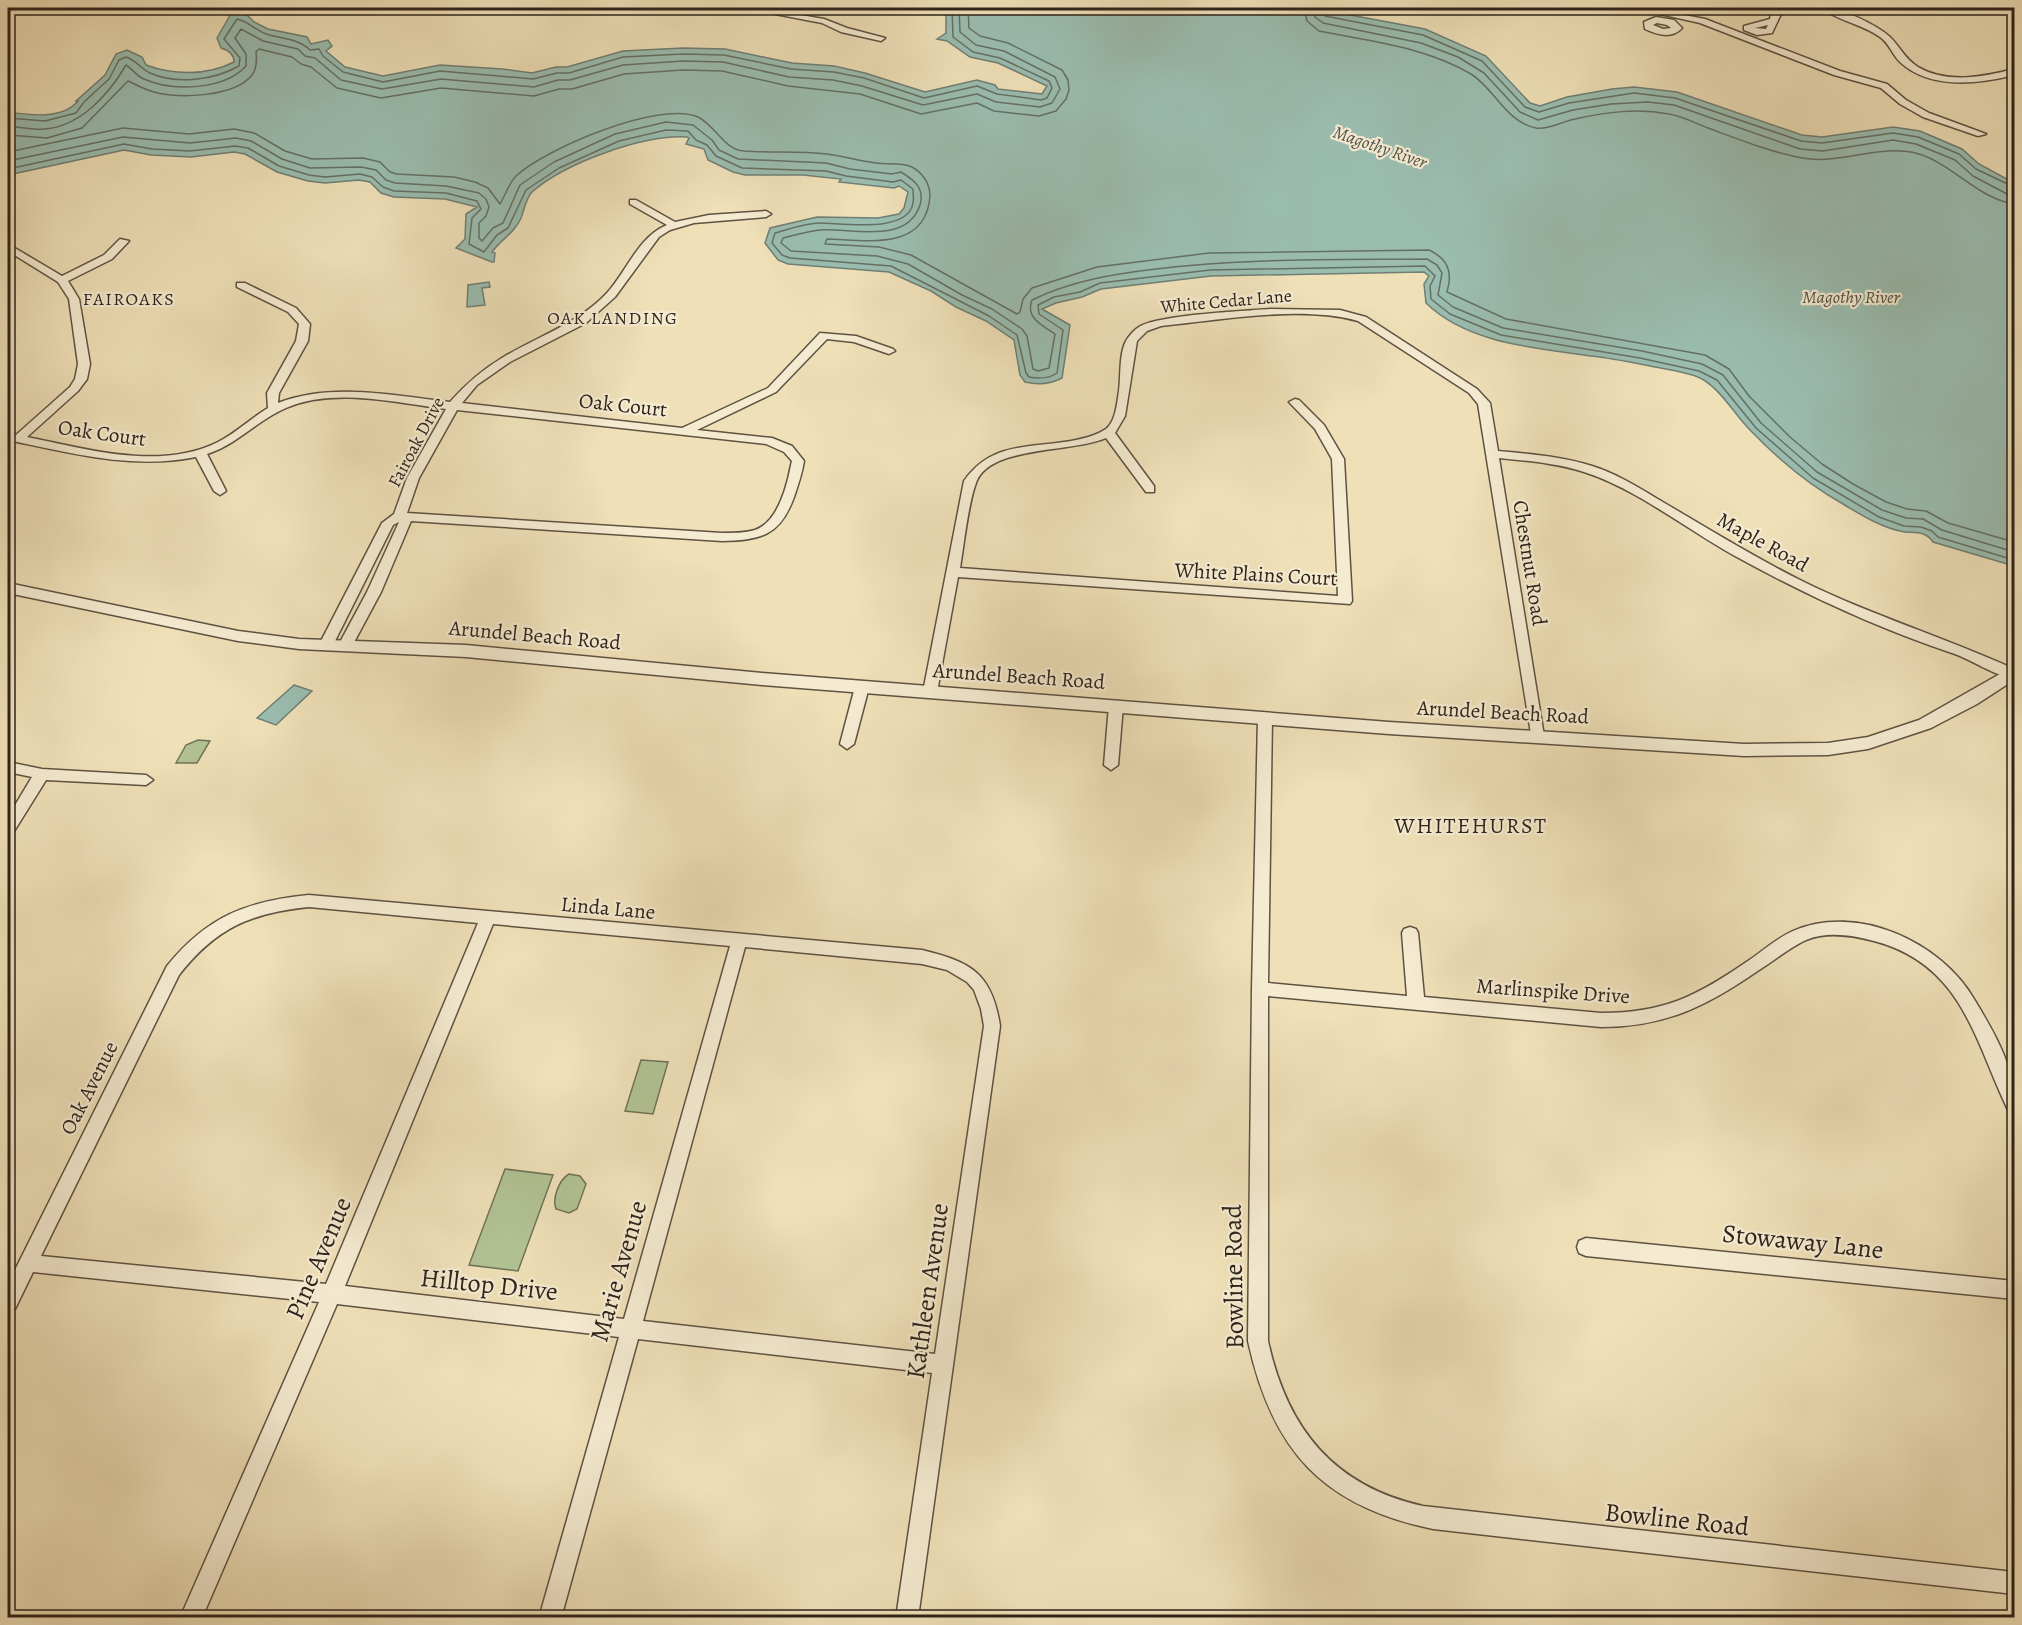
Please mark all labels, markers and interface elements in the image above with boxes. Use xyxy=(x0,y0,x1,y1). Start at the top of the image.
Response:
water label: Magothy River xyxy=(1330,120,1431,174)
street label: White Cedar Lane xyxy=(1158,283,1293,319)
water label: Magothy River xyxy=(1802,285,1901,309)
district label: FAIROAKS xyxy=(83,287,175,311)
district label: OAK LANDING xyxy=(547,306,679,330)
street label: Oak Court xyxy=(578,386,669,424)
street label: Fairoak Drive xyxy=(382,393,450,491)
street label: Oak Court xyxy=(56,413,148,453)
street label: Chestnut Road xyxy=(1506,498,1554,629)
street label: Maple Road xyxy=(1712,505,1815,579)
street label: White Plains Court xyxy=(1173,556,1338,592)
street label: Arundel Beach Road xyxy=(447,613,623,657)
street label: Arundel Beach Road xyxy=(931,656,1107,696)
street label: Arundel Beach Road xyxy=(1415,693,1590,731)
district label: WHITEHURST xyxy=(1393,811,1548,841)
street label: Linda Lane xyxy=(560,890,656,926)
street label: Marlinspike Drive xyxy=(1475,972,1631,1010)
street label: Oak Avenue xyxy=(53,1036,125,1140)
street label: Pine Avenue xyxy=(277,1192,360,1325)
street label: Marie Avenue xyxy=(582,1196,655,1346)
street label: Kathleen Avenue xyxy=(898,1201,957,1381)
street label: Bowline Road xyxy=(1215,1204,1252,1350)
street label: Stowaway Lane xyxy=(1721,1216,1885,1267)
street label: Hilltop Drive xyxy=(418,1260,559,1309)
street label: Bowline Road xyxy=(1603,1495,1751,1544)

